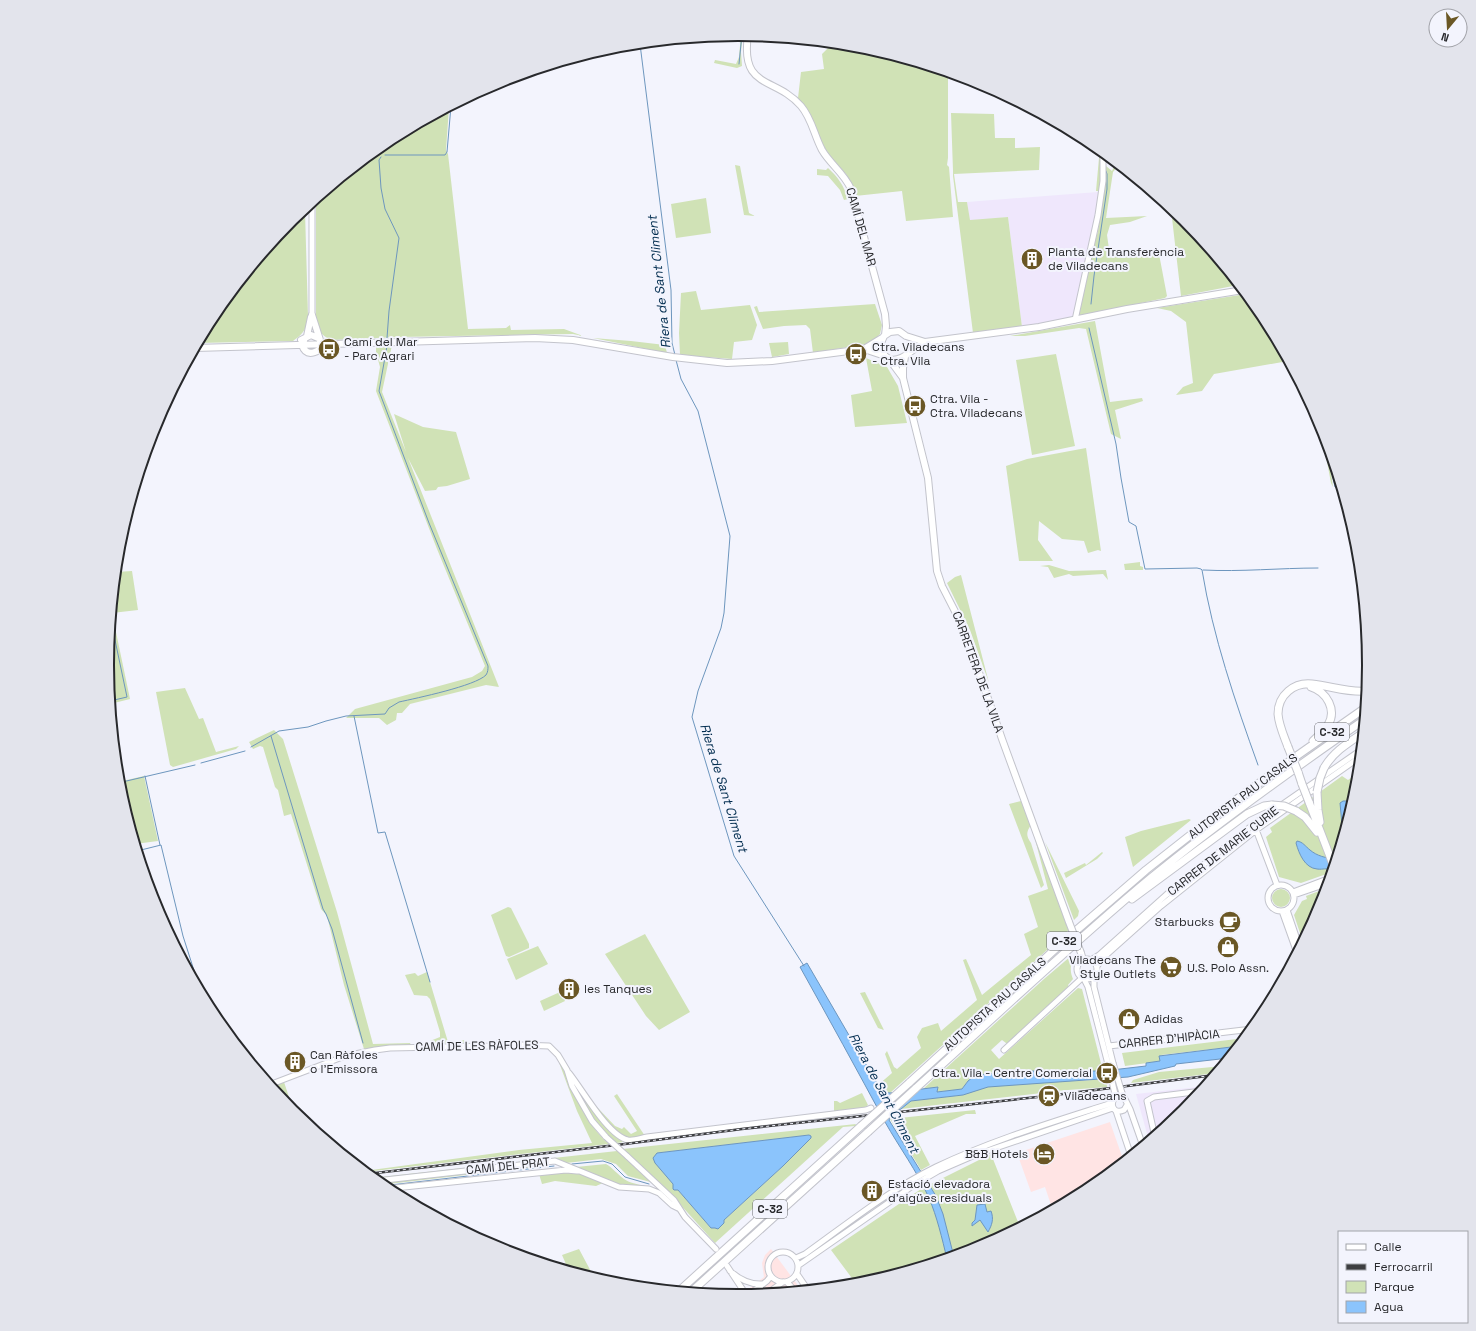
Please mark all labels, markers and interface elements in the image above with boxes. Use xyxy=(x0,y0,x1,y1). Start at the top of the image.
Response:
north arrow xyxy=(1428,8,1468,48)
text: N xyxy=(1439,30,1451,45)
street label: CAMÍ DEL MAR xyxy=(842,186,880,268)
water label: Riera de Sant Climent xyxy=(643,214,674,349)
place label: Planta de Transferència de Viladecans xyxy=(1048,244,1184,274)
building icon: Planta de Transferència de Viladecans xyxy=(1019,246,1045,272)
place label: Camí del Mar - Parc Agrari xyxy=(344,334,418,364)
bus stop icon: Camí del Mar - Parc Agrari xyxy=(316,336,342,362)
place label: Ctra. Viladecans - Ctra. Vila xyxy=(872,339,965,369)
bus stop icon: Ctra. Viladecans - Ctra. Vila xyxy=(843,341,869,367)
place label: Ctra. Vila - Ctra. Viladecans xyxy=(930,391,1023,421)
bus stop icon: Ctra. Vila - Ctra. Viladecans xyxy=(902,393,928,419)
street label: CARRETERA DE LA VILA xyxy=(949,609,1008,735)
water label: Riera de Sant Climent xyxy=(696,721,752,855)
road number: C-32 xyxy=(1315,723,1349,741)
street label: AUTOPISTA PAU CASALS xyxy=(1185,750,1301,842)
street label: CARRER DE MARIE CURIE xyxy=(1164,802,1282,899)
cafe icon: Starbucks xyxy=(1217,909,1243,935)
place label: Starbucks xyxy=(1155,914,1214,930)
road number: C-32 xyxy=(1047,932,1081,950)
shop icon: U.S. Polo Assn. xyxy=(1215,934,1241,960)
place label: Viladecans The Style Outlets xyxy=(1069,952,1156,982)
street label: AUTOPISTA PAU CASALS xyxy=(940,954,1050,1054)
supermarket icon: Viladecans The Style Outlets xyxy=(1158,954,1184,980)
place label: U.S. Polo Assn. xyxy=(1187,960,1269,976)
building icon: les Tanques xyxy=(556,976,582,1002)
place label: les Tanques xyxy=(584,981,652,997)
shop icon: Adidas xyxy=(1116,1006,1142,1032)
place label: Adidas xyxy=(1144,1011,1183,1027)
street label: CARRER D'HIPÀCIA xyxy=(1118,1026,1221,1052)
water label: Riera de Sant Climent xyxy=(845,1030,923,1157)
street label: CAMÍ DE LES RÀFOLES xyxy=(415,1037,539,1055)
place label: Can Ràfoles o l'Emissora xyxy=(310,1047,378,1077)
building icon: Can Ràfoles o l'Emissora xyxy=(282,1049,308,1075)
bus stop icon: Ctra. Vila - Centre Comercial xyxy=(1094,1060,1120,1086)
place label: Ctra. Vila - Centre Comercial xyxy=(932,1065,1092,1081)
station icon: Viladecans xyxy=(1036,1083,1062,1109)
place label: Viladecans xyxy=(1064,1088,1127,1104)
hotel icon: B&B Hotels xyxy=(1031,1141,1057,1167)
place label: B&B Hotels xyxy=(965,1146,1028,1162)
street label: CAMÍ DEL PRAT xyxy=(465,1154,551,1178)
place label: Estació elevadora d'aigües residuals xyxy=(888,1176,992,1206)
building icon: Estació elevadora d'aigües residuals xyxy=(859,1178,885,1204)
road number: C-32 xyxy=(753,1200,787,1218)
legend xyxy=(1338,1231,1468,1323)
text: Calle xyxy=(1374,1239,1402,1255)
text: Ferrocarril xyxy=(1374,1259,1433,1275)
text: Parque xyxy=(1374,1279,1414,1295)
text: Agua xyxy=(1374,1299,1404,1315)

